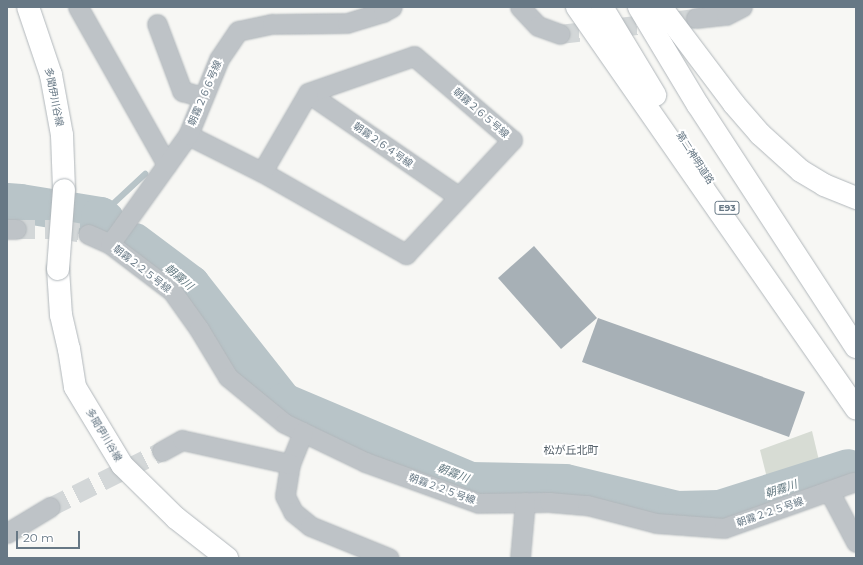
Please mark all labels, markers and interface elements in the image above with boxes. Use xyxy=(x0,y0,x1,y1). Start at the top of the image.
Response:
street label: 朝霧２６６号線 xyxy=(186,58,224,128)
street label: 多聞伊川谷線 xyxy=(42,66,66,128)
street label: 朝霧２６５号線 xyxy=(451,86,511,140)
street label: 朝霧２６４号線 xyxy=(351,120,415,170)
street label: 第二神明道路 xyxy=(674,130,716,186)
road number: E93 xyxy=(714,201,740,215)
street label: 朝霧２２５号線 xyxy=(111,243,173,295)
water label: 朝霧川 xyxy=(162,261,196,293)
street label: 多聞伊川谷線 xyxy=(83,406,125,464)
district label: 松が丘北町 xyxy=(544,443,598,457)
water label: 朝霧川 xyxy=(435,461,471,485)
street label: 朝霧２２５号線 xyxy=(407,471,477,507)
water label: 朝霧川 xyxy=(763,478,799,500)
street label: 朝霧２２５号線 xyxy=(735,495,805,529)
scale bar xyxy=(18,523,82,549)
text: 20 m xyxy=(23,530,54,545)

